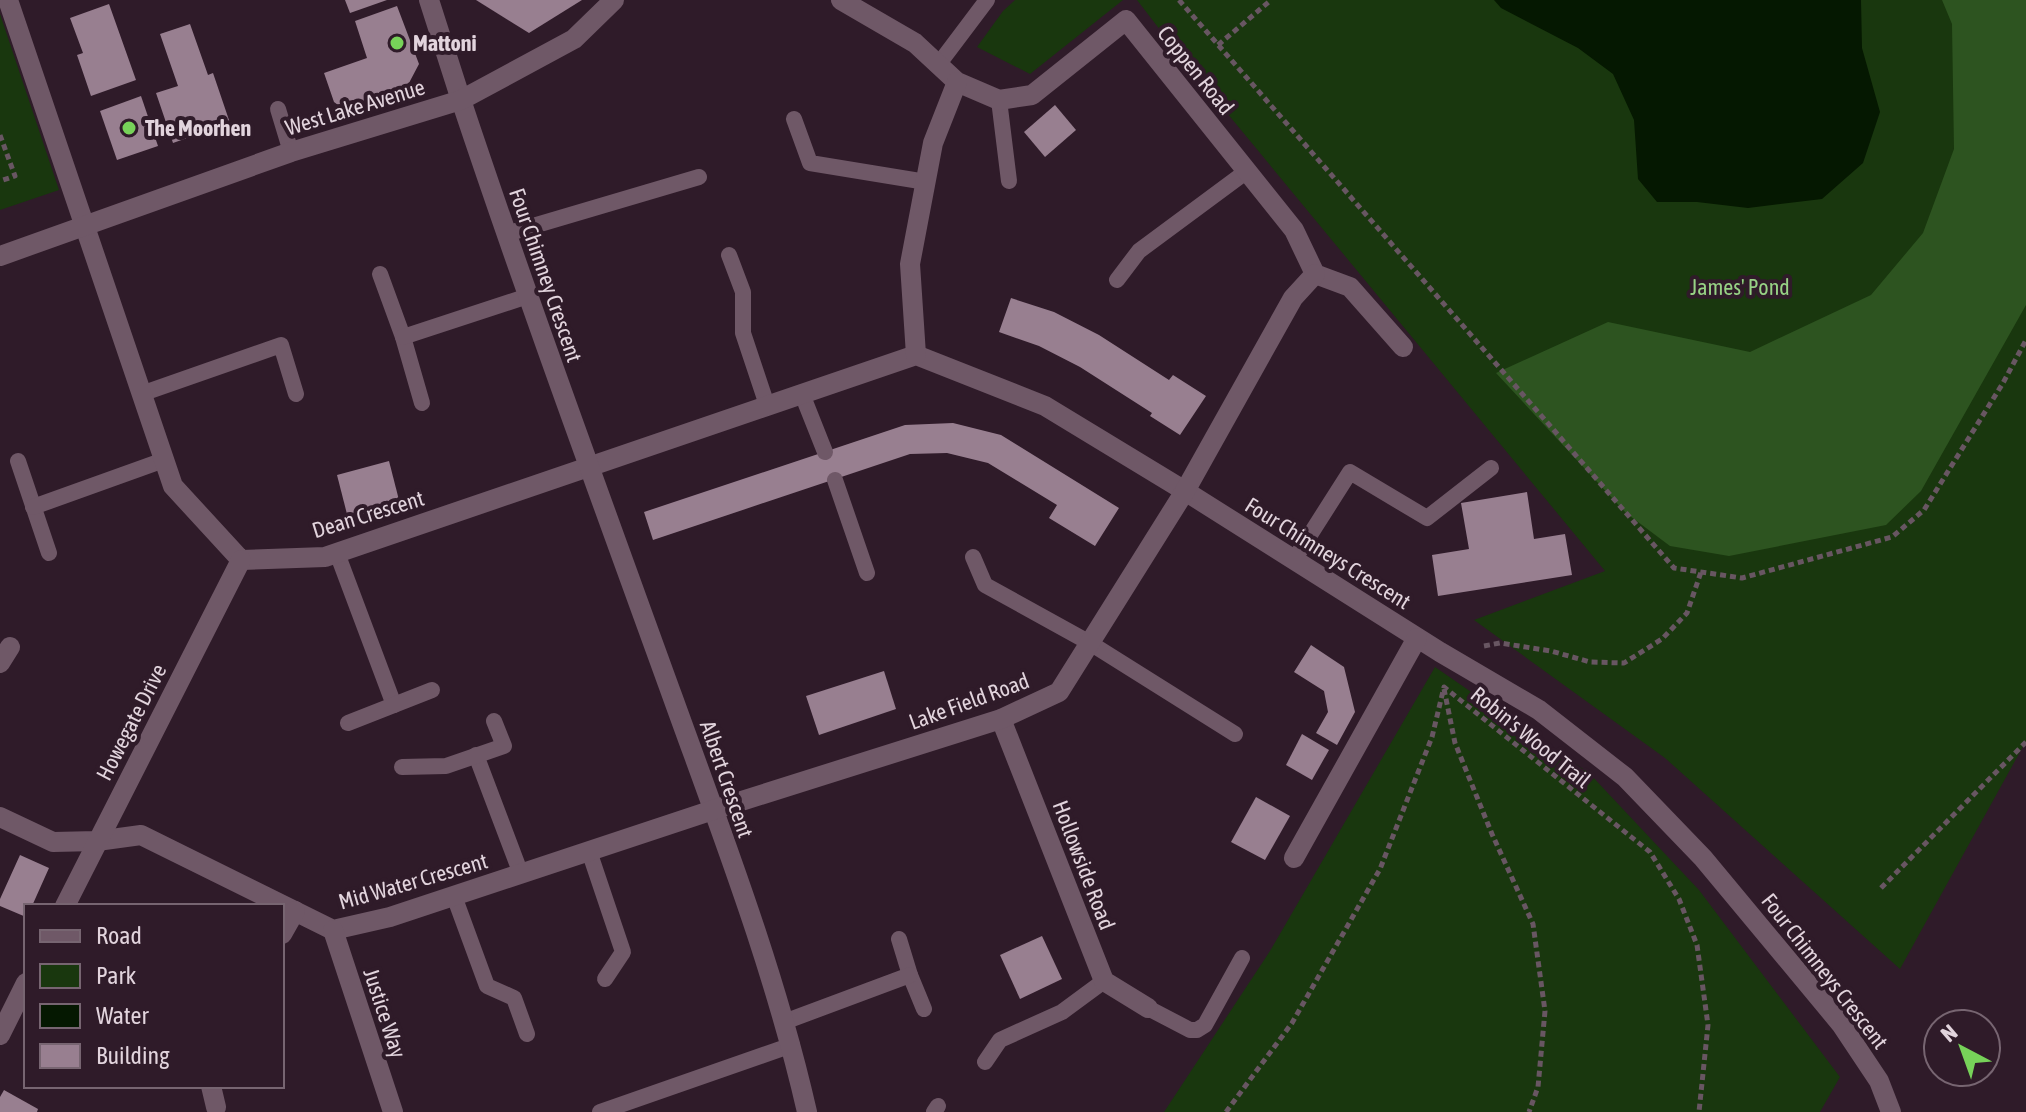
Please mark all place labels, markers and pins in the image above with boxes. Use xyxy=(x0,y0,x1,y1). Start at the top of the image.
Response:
place label: Mattoni xyxy=(413,30,477,56)
marker: Mattoni xyxy=(388,34,406,52)
place label: The Moorhen xyxy=(145,115,251,141)
marker: The Moorhen xyxy=(120,119,138,137)

